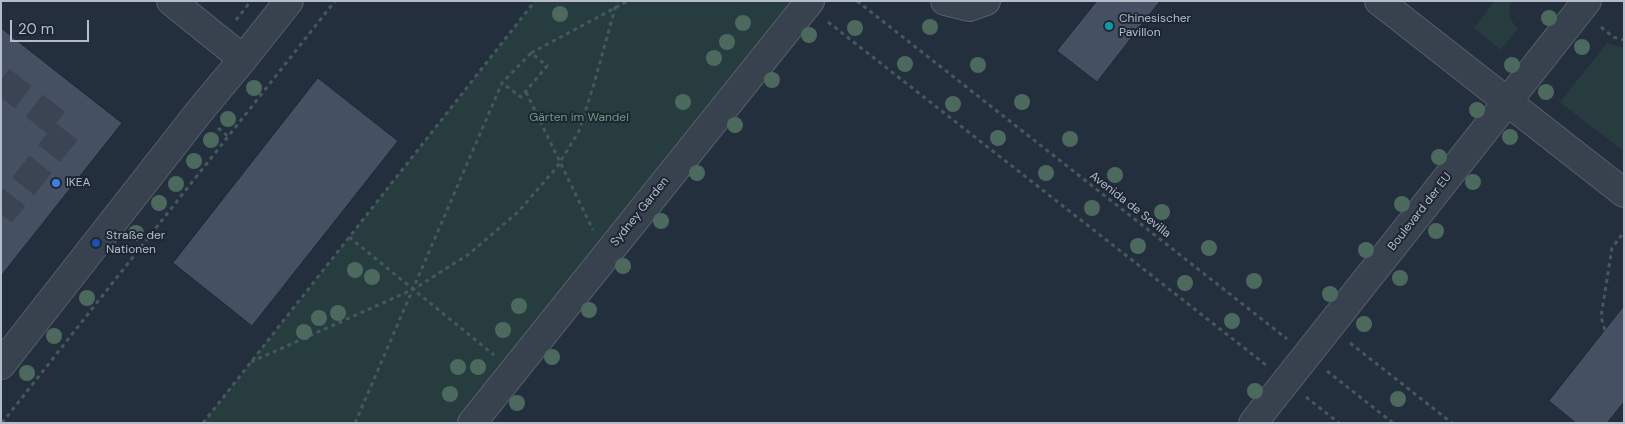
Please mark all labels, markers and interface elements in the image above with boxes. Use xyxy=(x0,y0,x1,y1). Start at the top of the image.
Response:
scale bar xyxy=(12,10,91,42)
place label: Chinesischer Pavillon xyxy=(1119,12,1191,40)
text: 20 m xyxy=(18,19,54,39)
marker: Chinesischer Pavillon xyxy=(1103,20,1115,32)
park label: Gärten im Wandel xyxy=(529,111,629,125)
street label: Avenida de Sevilla xyxy=(1086,169,1174,241)
street label: Boulevard der EU xyxy=(1385,170,1455,254)
street label: Sydney Garden xyxy=(608,174,672,250)
place label: IKEA xyxy=(66,176,91,190)
marker: IKEA xyxy=(50,177,62,189)
place label: Straße der Nationen xyxy=(106,229,165,257)
marker: Straße der Nationen xyxy=(90,237,102,249)

